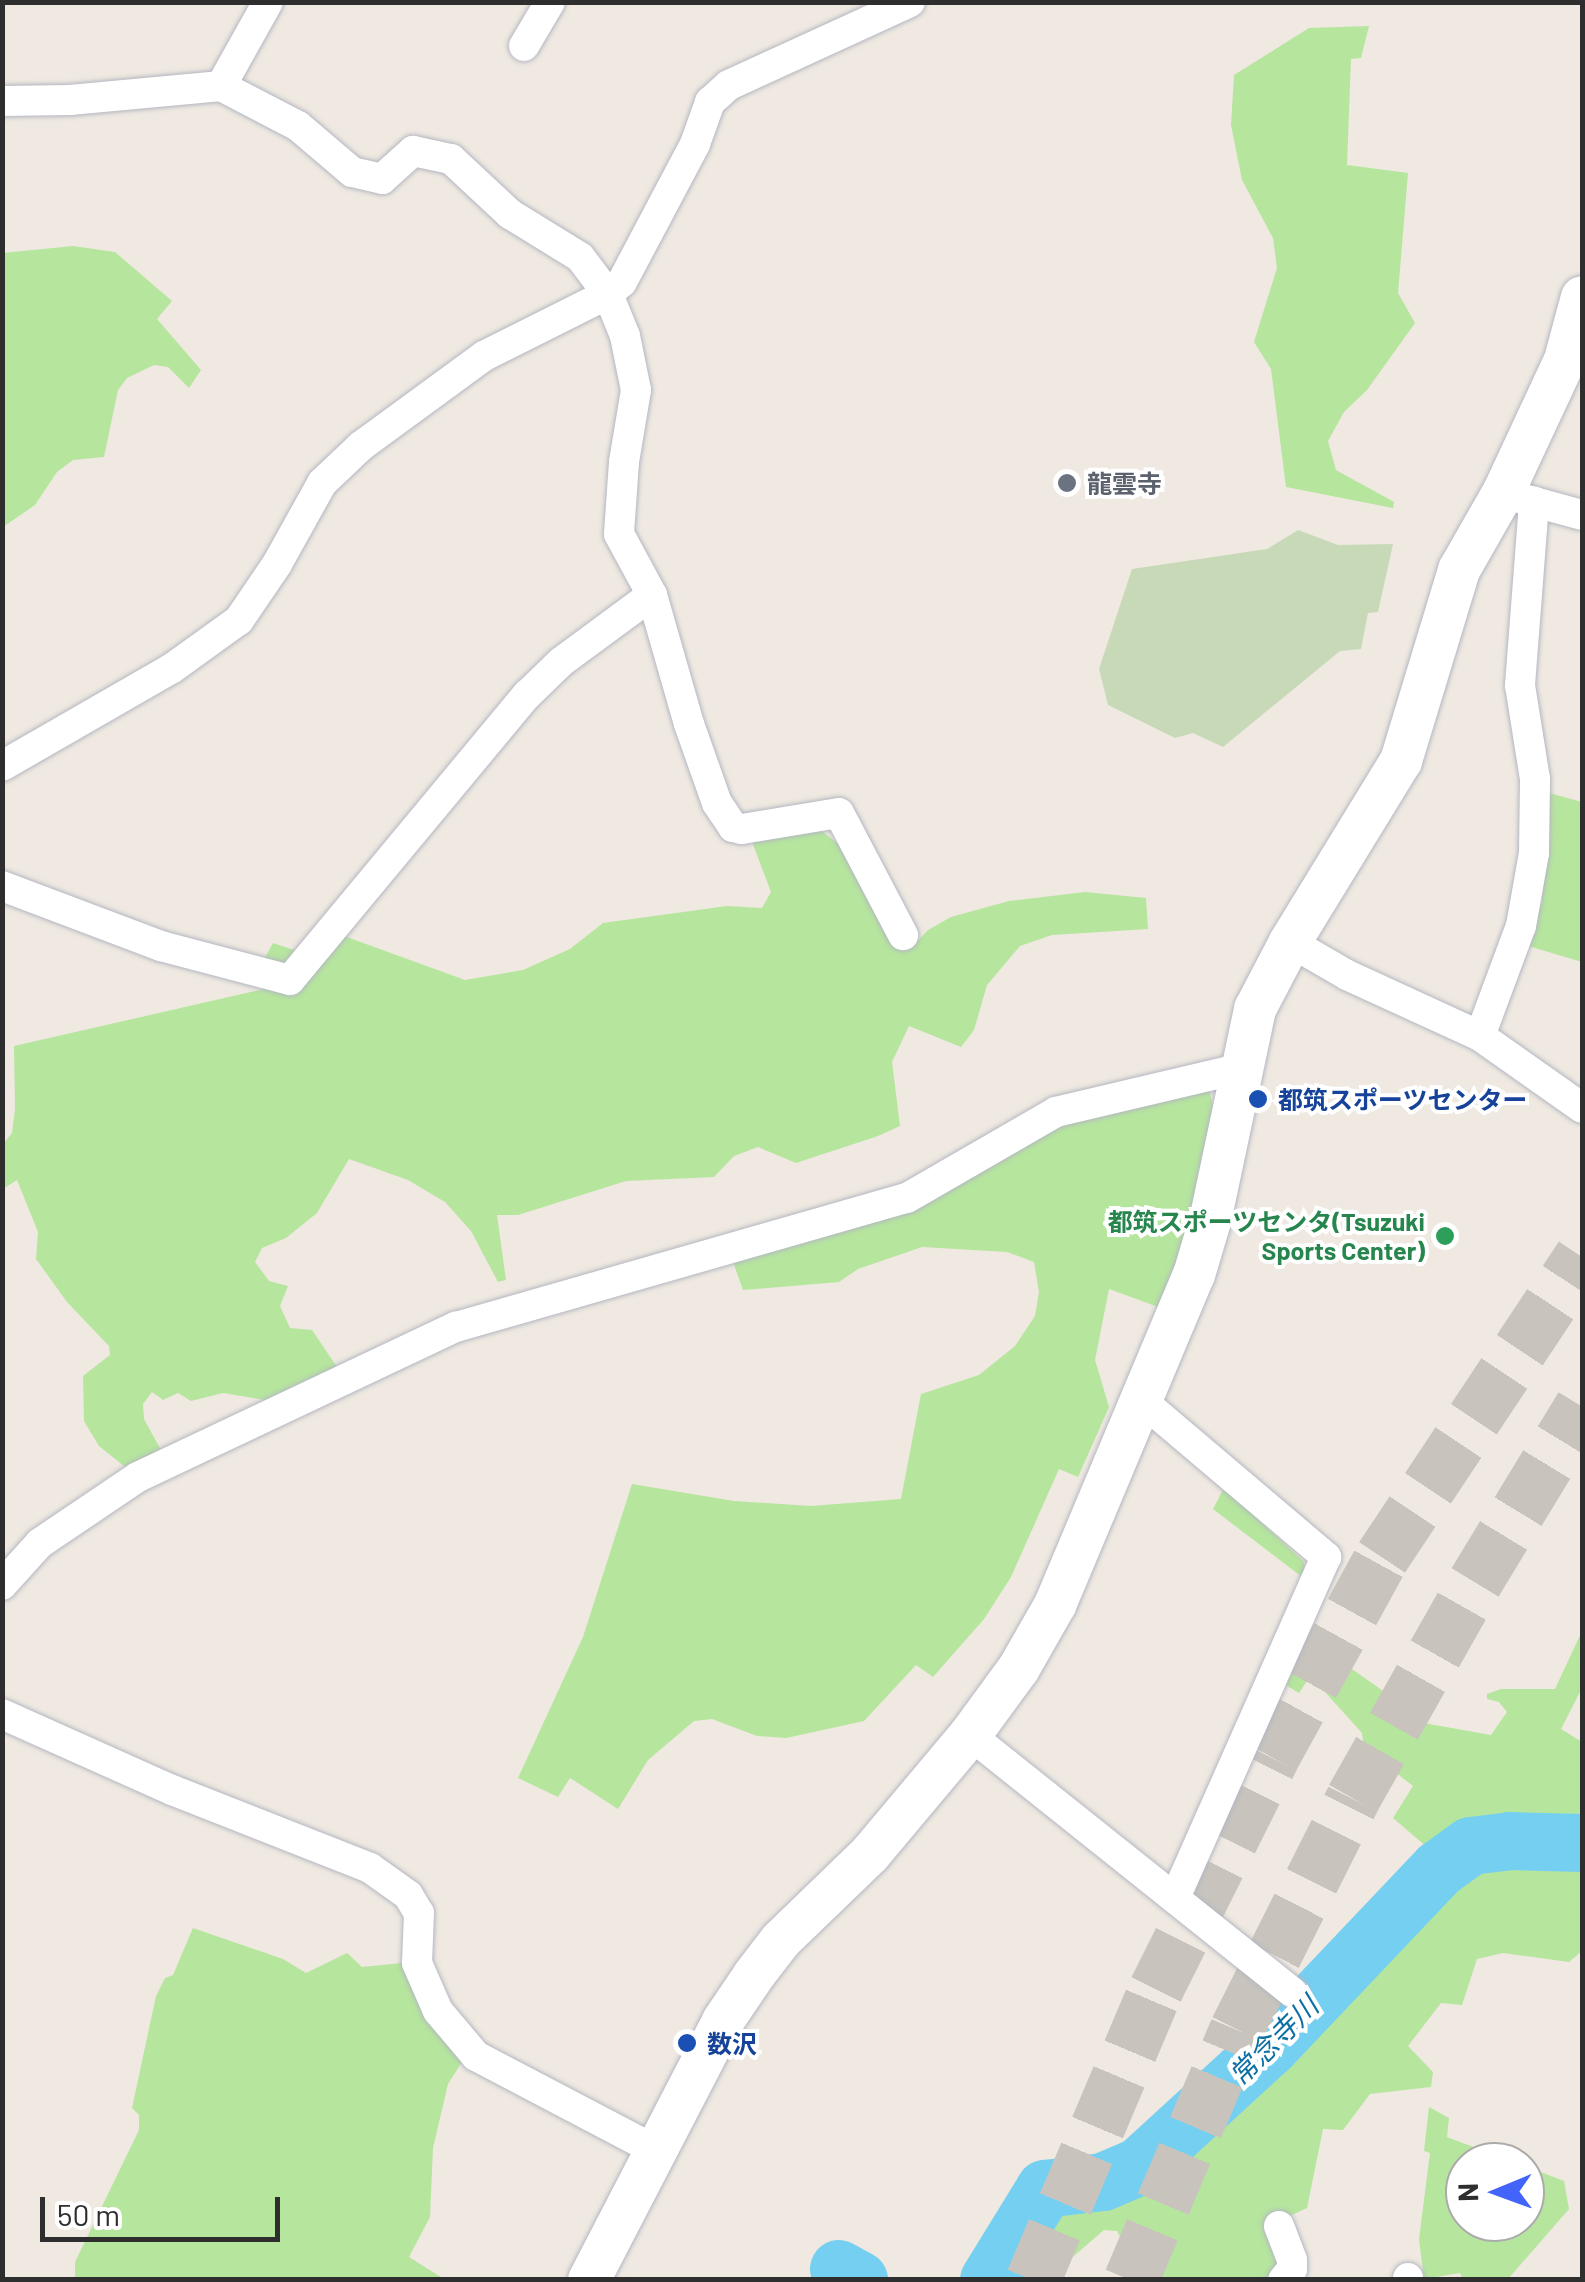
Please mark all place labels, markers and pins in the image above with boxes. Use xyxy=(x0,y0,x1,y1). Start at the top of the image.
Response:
place label: 龍雲寺 xyxy=(1087,468,1162,498)
marker: 龍雲寺 xyxy=(1056,472,1078,494)
place label: 都筑スポーツセンター xyxy=(1278,1084,1528,1114)
marker: 都筑スポーツセンター xyxy=(1247,1088,1269,1110)
place label: 都筑スポーツセンタ(Tsuzuki Sports Center) xyxy=(1107,1207,1425,1266)
marker: 都筑スポーツセンタ(Tsuzuki Sports Center) xyxy=(1434,1225,1456,1247)
place label: 数沢 xyxy=(707,2028,757,2058)
marker: 数沢 xyxy=(676,2032,698,2054)

